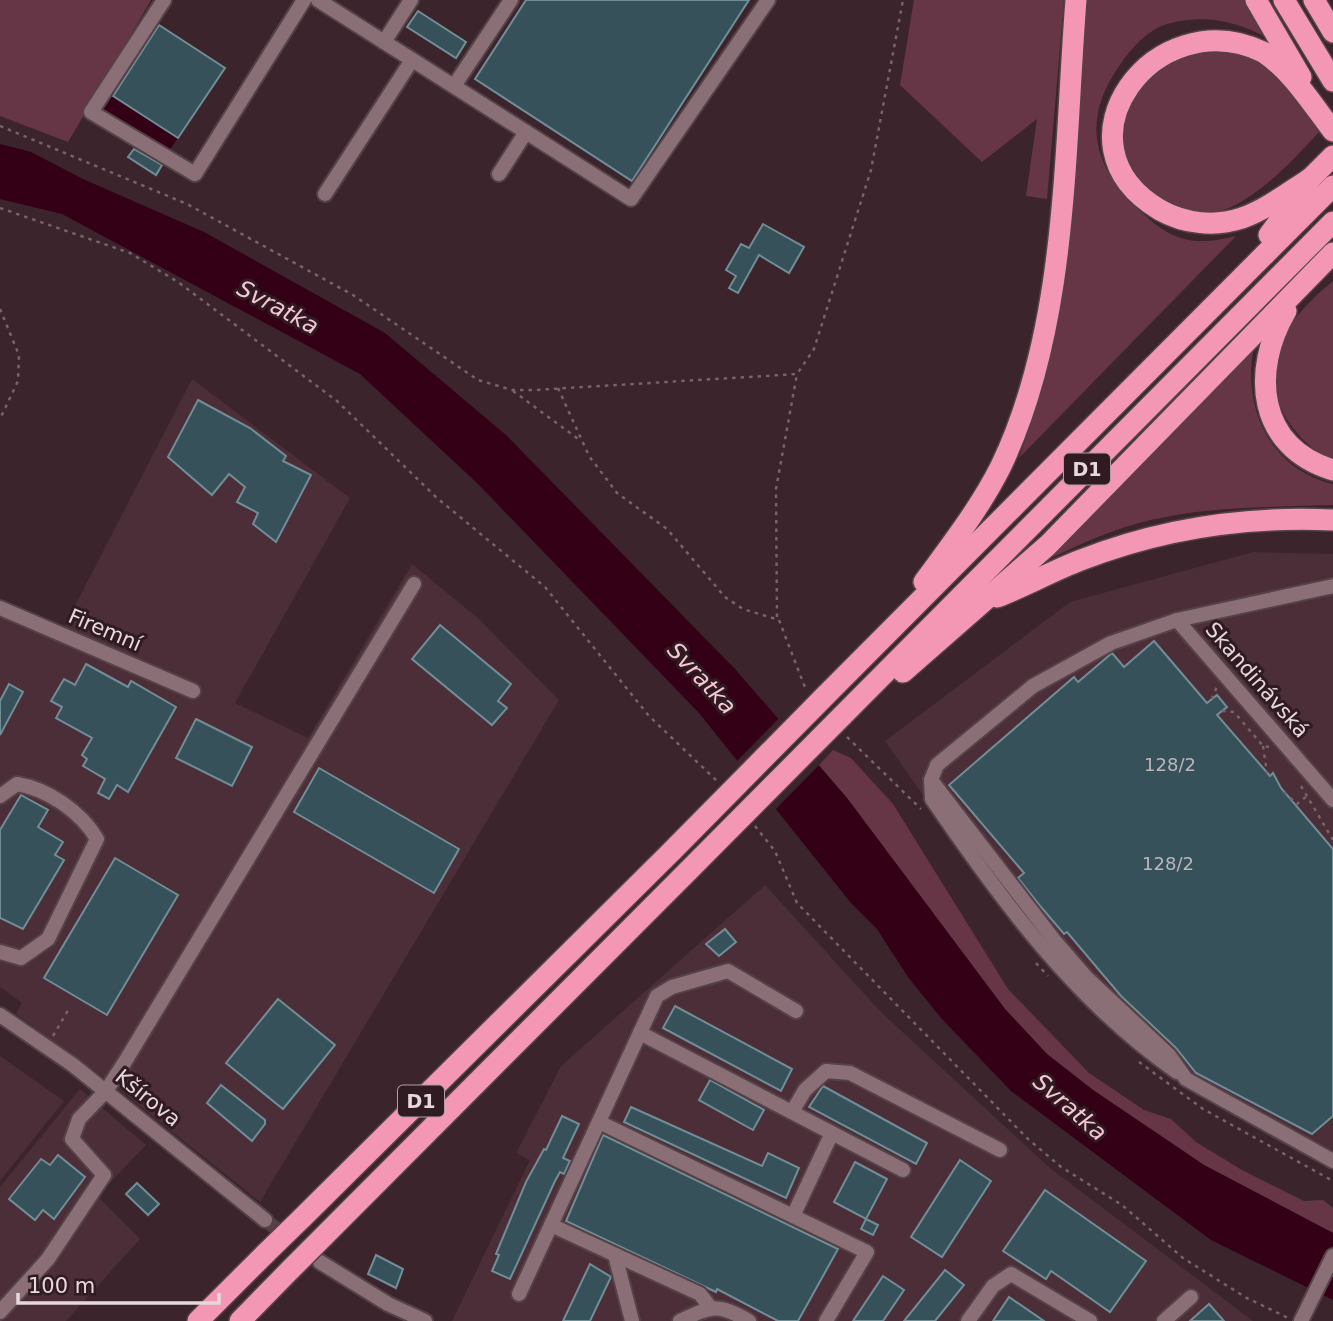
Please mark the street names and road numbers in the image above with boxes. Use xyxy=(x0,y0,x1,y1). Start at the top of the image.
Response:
road number: D1 xyxy=(1064,454,1110,484)
street label: Firemní xyxy=(65,604,146,657)
street label: Skandinávská xyxy=(1200,618,1314,742)
street label: Kšírova xyxy=(111,1064,185,1132)
road number: D1 xyxy=(398,1086,444,1116)

